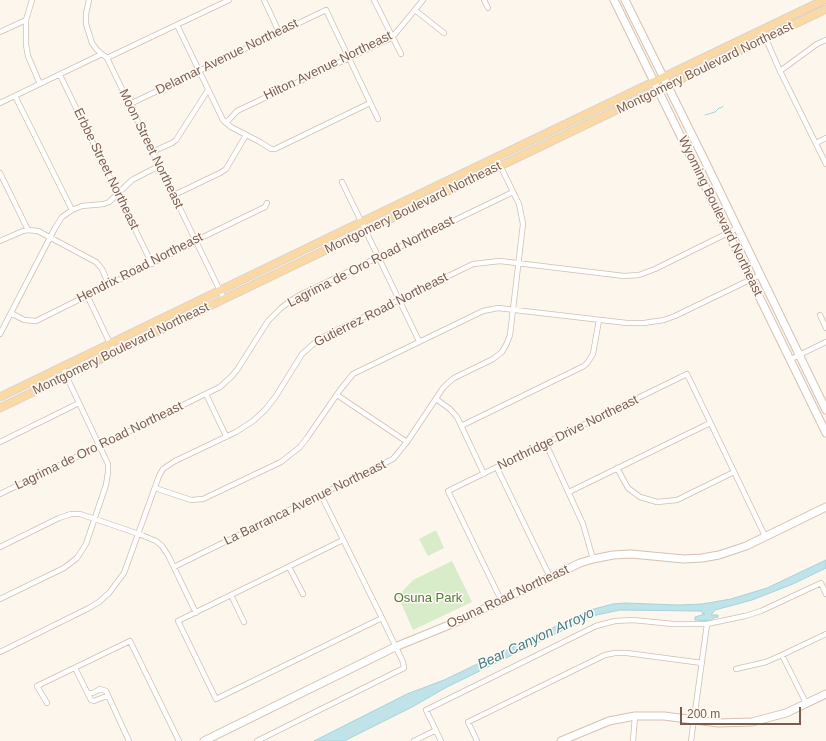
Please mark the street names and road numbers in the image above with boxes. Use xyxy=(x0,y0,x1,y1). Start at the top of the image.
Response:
street label: Delamar Avenue Northeast xyxy=(153,16,301,98)
street label: Montgomery Boulevard Northeast xyxy=(614,18,796,118)
street label: Hilton Avenue Northeast xyxy=(261,28,395,104)
street label: Moon Street Northeast xyxy=(115,87,187,211)
street label: Erbbe Street Northeast xyxy=(70,106,142,232)
street label: Wyoming Boulevard Northeast xyxy=(674,133,766,299)
street label: Montgomery Boulevard Northeast xyxy=(322,158,504,258)
street label: Lagrima de Oro Road Northeast xyxy=(285,213,457,311)
street label: Hendrix Road Northeast xyxy=(74,229,206,307)
street label: Gutierrez Road Northeast xyxy=(311,269,451,351)
street label: Montgomery Boulevard Northeast xyxy=(30,299,212,399)
street label: Northridge Drive Northeast xyxy=(495,392,641,474)
street label: Lagrima de Oro Road Northeast xyxy=(12,398,186,494)
street label: La Barranca Avenue Northeast xyxy=(221,457,389,549)
street label: Osuna Road Northeast xyxy=(444,562,572,632)

